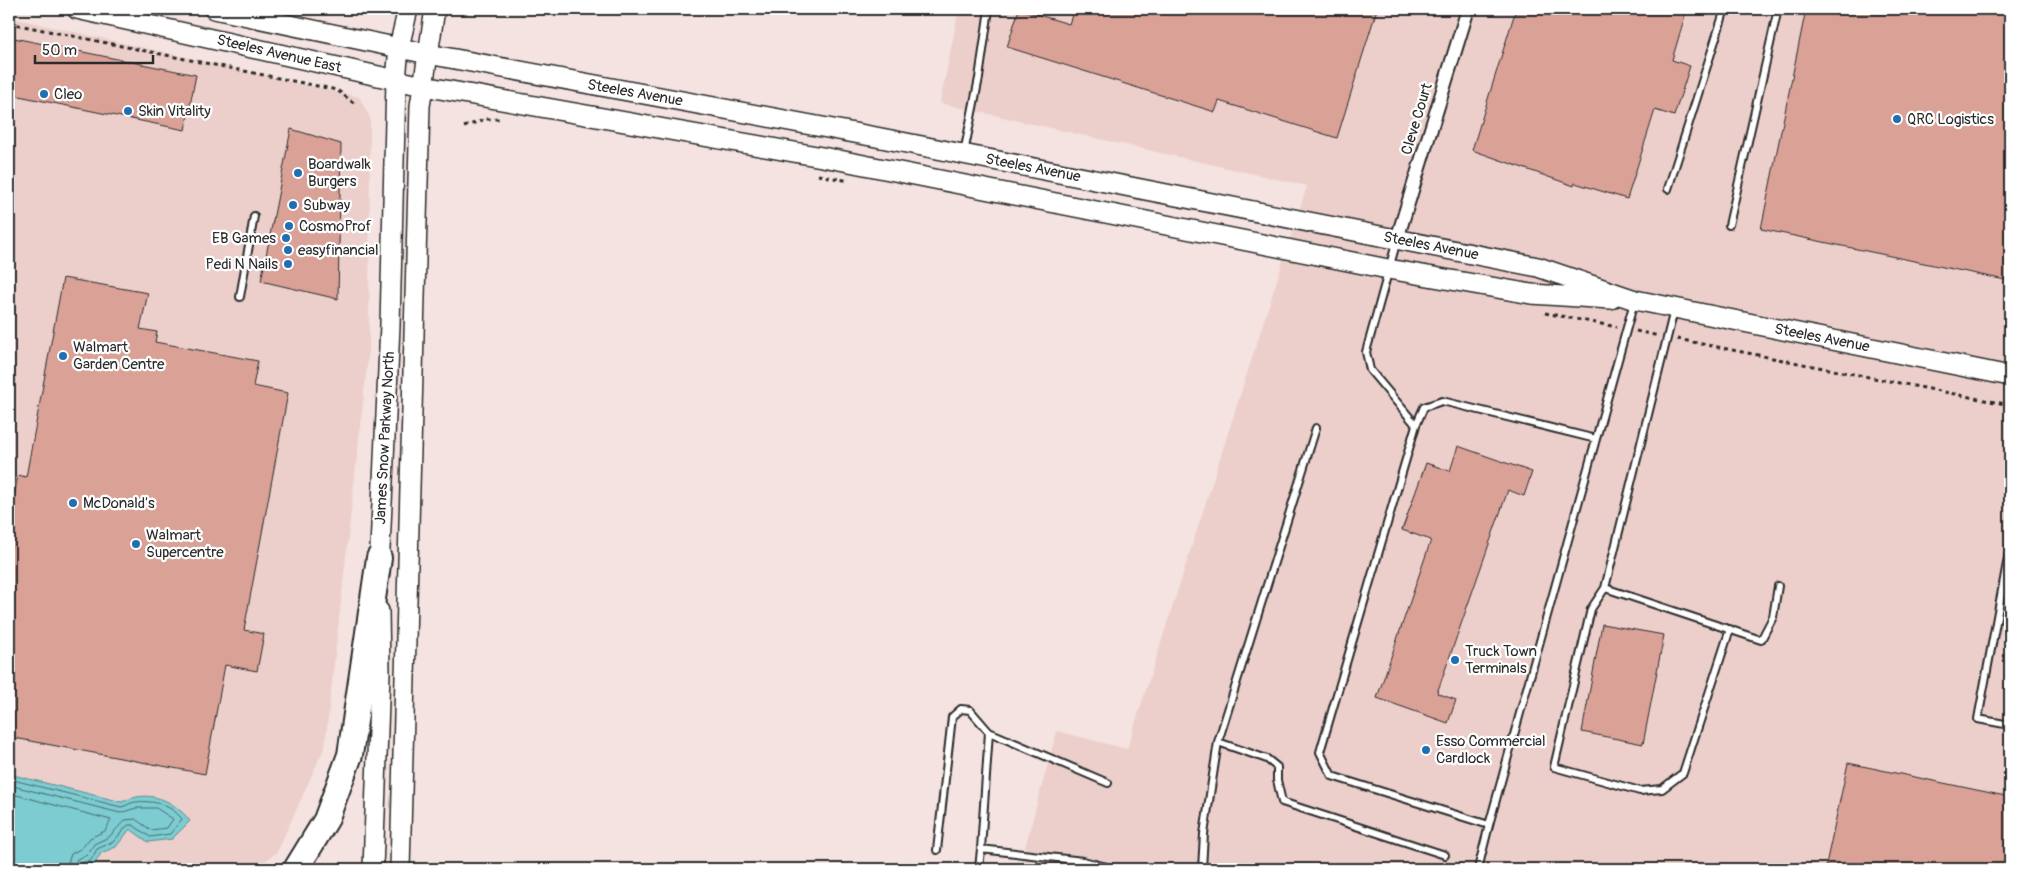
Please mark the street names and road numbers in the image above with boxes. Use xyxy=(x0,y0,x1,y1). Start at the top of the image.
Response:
street label: Steeles Avenue East xyxy=(215,30,344,78)
street label: Steeles Avenue xyxy=(586,75,685,111)
street label: Cleve Court xyxy=(1397,80,1437,157)
street label: Steeles Avenue xyxy=(984,149,1083,187)
street label: Steeles Avenue xyxy=(1382,227,1481,265)
street label: Steeles Avenue xyxy=(1773,319,1872,357)
street label: James Snow Parkway North xyxy=(371,351,399,525)

